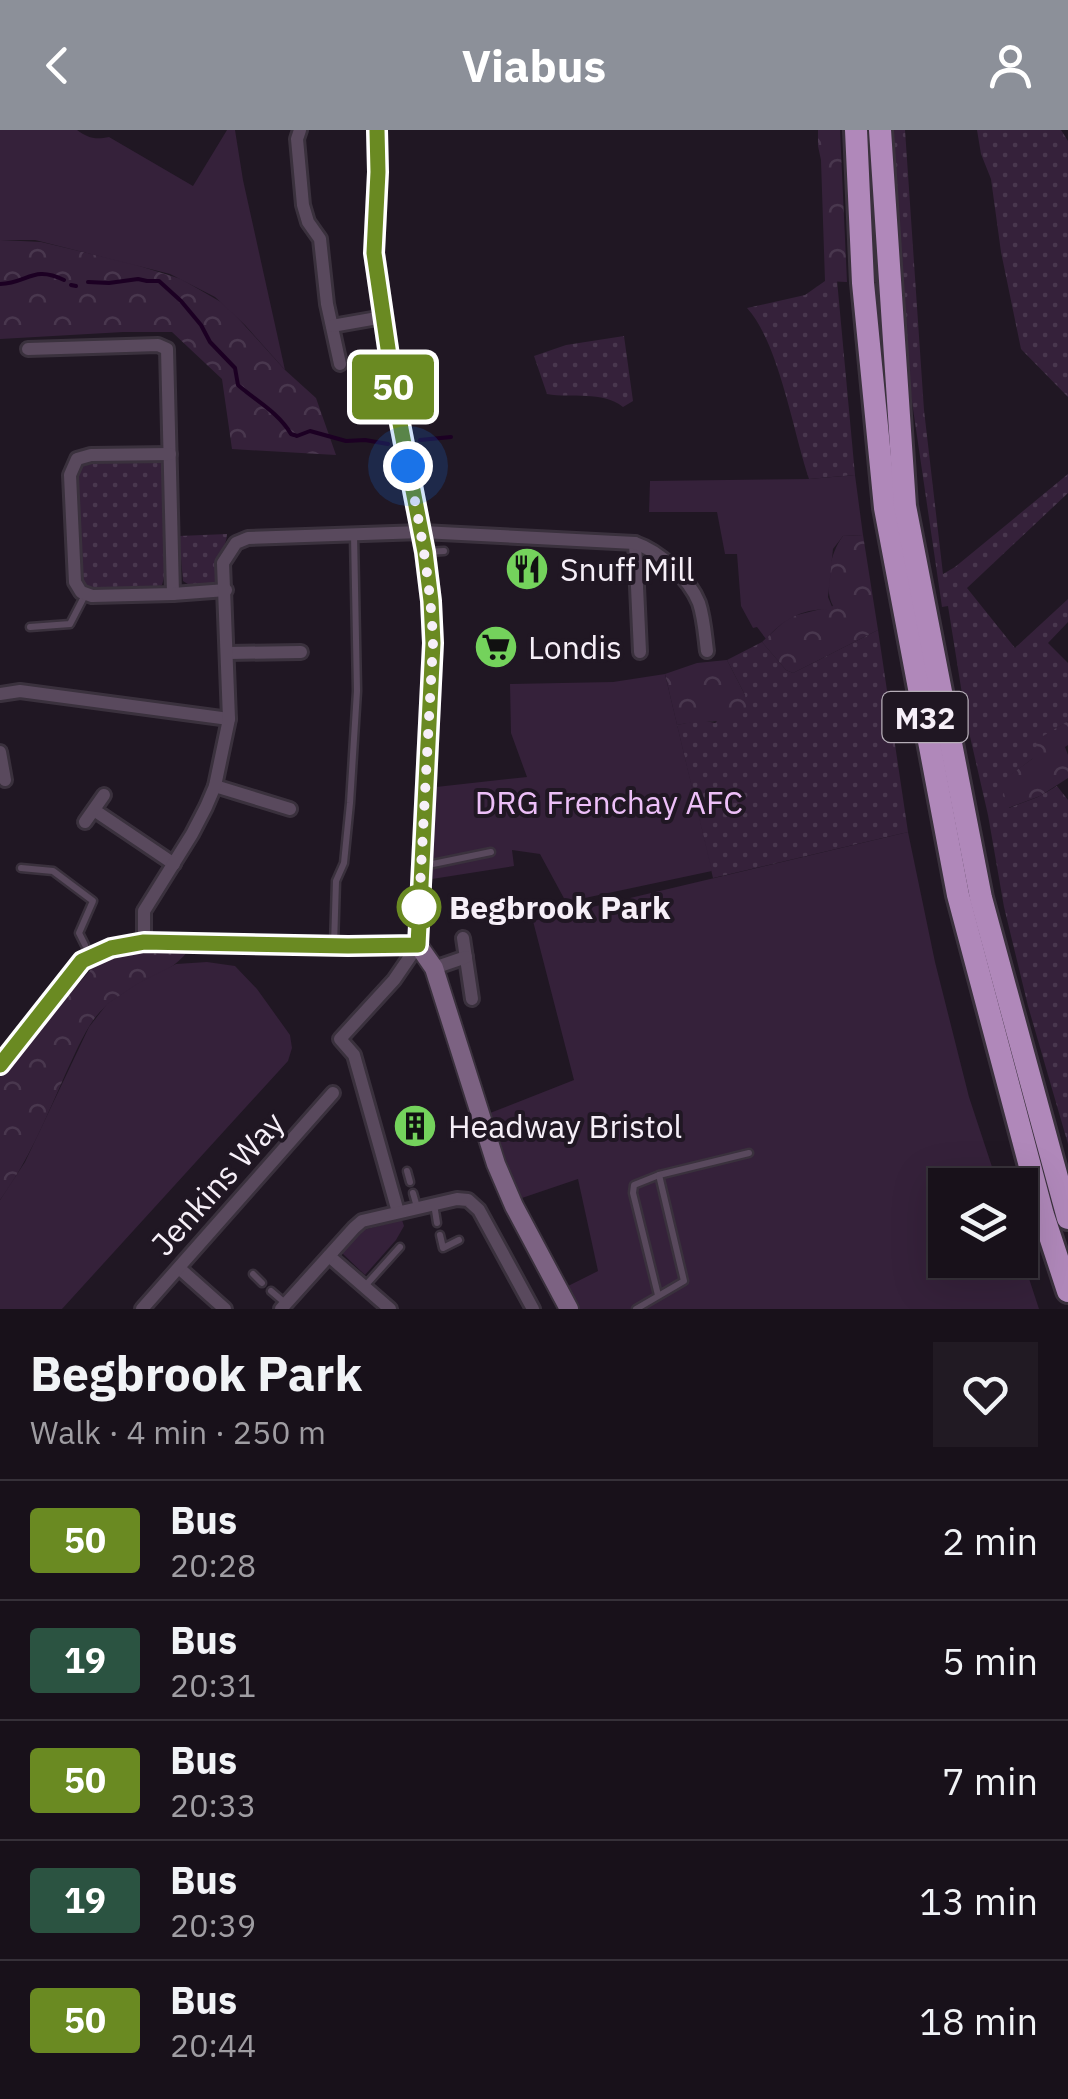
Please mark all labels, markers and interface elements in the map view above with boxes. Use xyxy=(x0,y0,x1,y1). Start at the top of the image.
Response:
text: Viabus xyxy=(462,36,606,94)
icon: back xyxy=(30,38,85,93)
icon: person xyxy=(983,38,1038,93)
line badge: 50 xyxy=(348,354,438,420)
text: 50 xyxy=(372,364,414,410)
your location xyxy=(383,441,433,491)
restaurant icon: Snuff Mill xyxy=(504,546,550,592)
place label: Snuff Mill xyxy=(560,548,694,590)
supermarket icon: Londis xyxy=(473,624,519,670)
place label: Londis xyxy=(528,626,622,668)
road number: M32 xyxy=(882,692,968,742)
park label: DRG Frenchay AFC xyxy=(475,781,743,823)
marker: Begbrook Park xyxy=(398,886,440,928)
place label: Begbrook Park xyxy=(449,886,671,928)
street label: Jenkins Way xyxy=(141,1102,293,1264)
building icon: Headway Bristol xyxy=(392,1103,438,1149)
place label: Headway Bristol xyxy=(448,1105,682,1147)
map controls xyxy=(928,1168,1038,1278)
button: layers xyxy=(928,1168,1038,1278)
text: Begbrook Park xyxy=(30,1342,362,1404)
button: heart xyxy=(933,1342,1038,1447)
text: Walk · 4 min · 250 m xyxy=(30,1411,326,1453)
text: Bus xyxy=(170,1495,237,1544)
text: 2 min xyxy=(942,1516,1038,1565)
text: 50 xyxy=(64,1517,106,1563)
text: 20:28 xyxy=(170,1544,256,1586)
text: Bus xyxy=(170,1615,237,1664)
text: 5 min xyxy=(942,1636,1038,1685)
text: 19 xyxy=(64,1637,106,1683)
text: 20:31 xyxy=(170,1664,256,1706)
text: Bus xyxy=(170,1735,237,1784)
text: 7 min xyxy=(942,1756,1038,1805)
text: 50 xyxy=(64,1757,106,1803)
text: 20:33 xyxy=(170,1784,256,1826)
text: Bus xyxy=(170,1855,237,1904)
text: 13 min xyxy=(919,1876,1038,1925)
text: 19 xyxy=(64,1877,106,1923)
text: 20:39 xyxy=(170,1904,256,1946)
text: Bus xyxy=(170,1975,237,2024)
text: 18 min xyxy=(919,1996,1038,2045)
text: 50 xyxy=(64,1997,106,2043)
text: 20:44 xyxy=(170,2024,256,2066)

